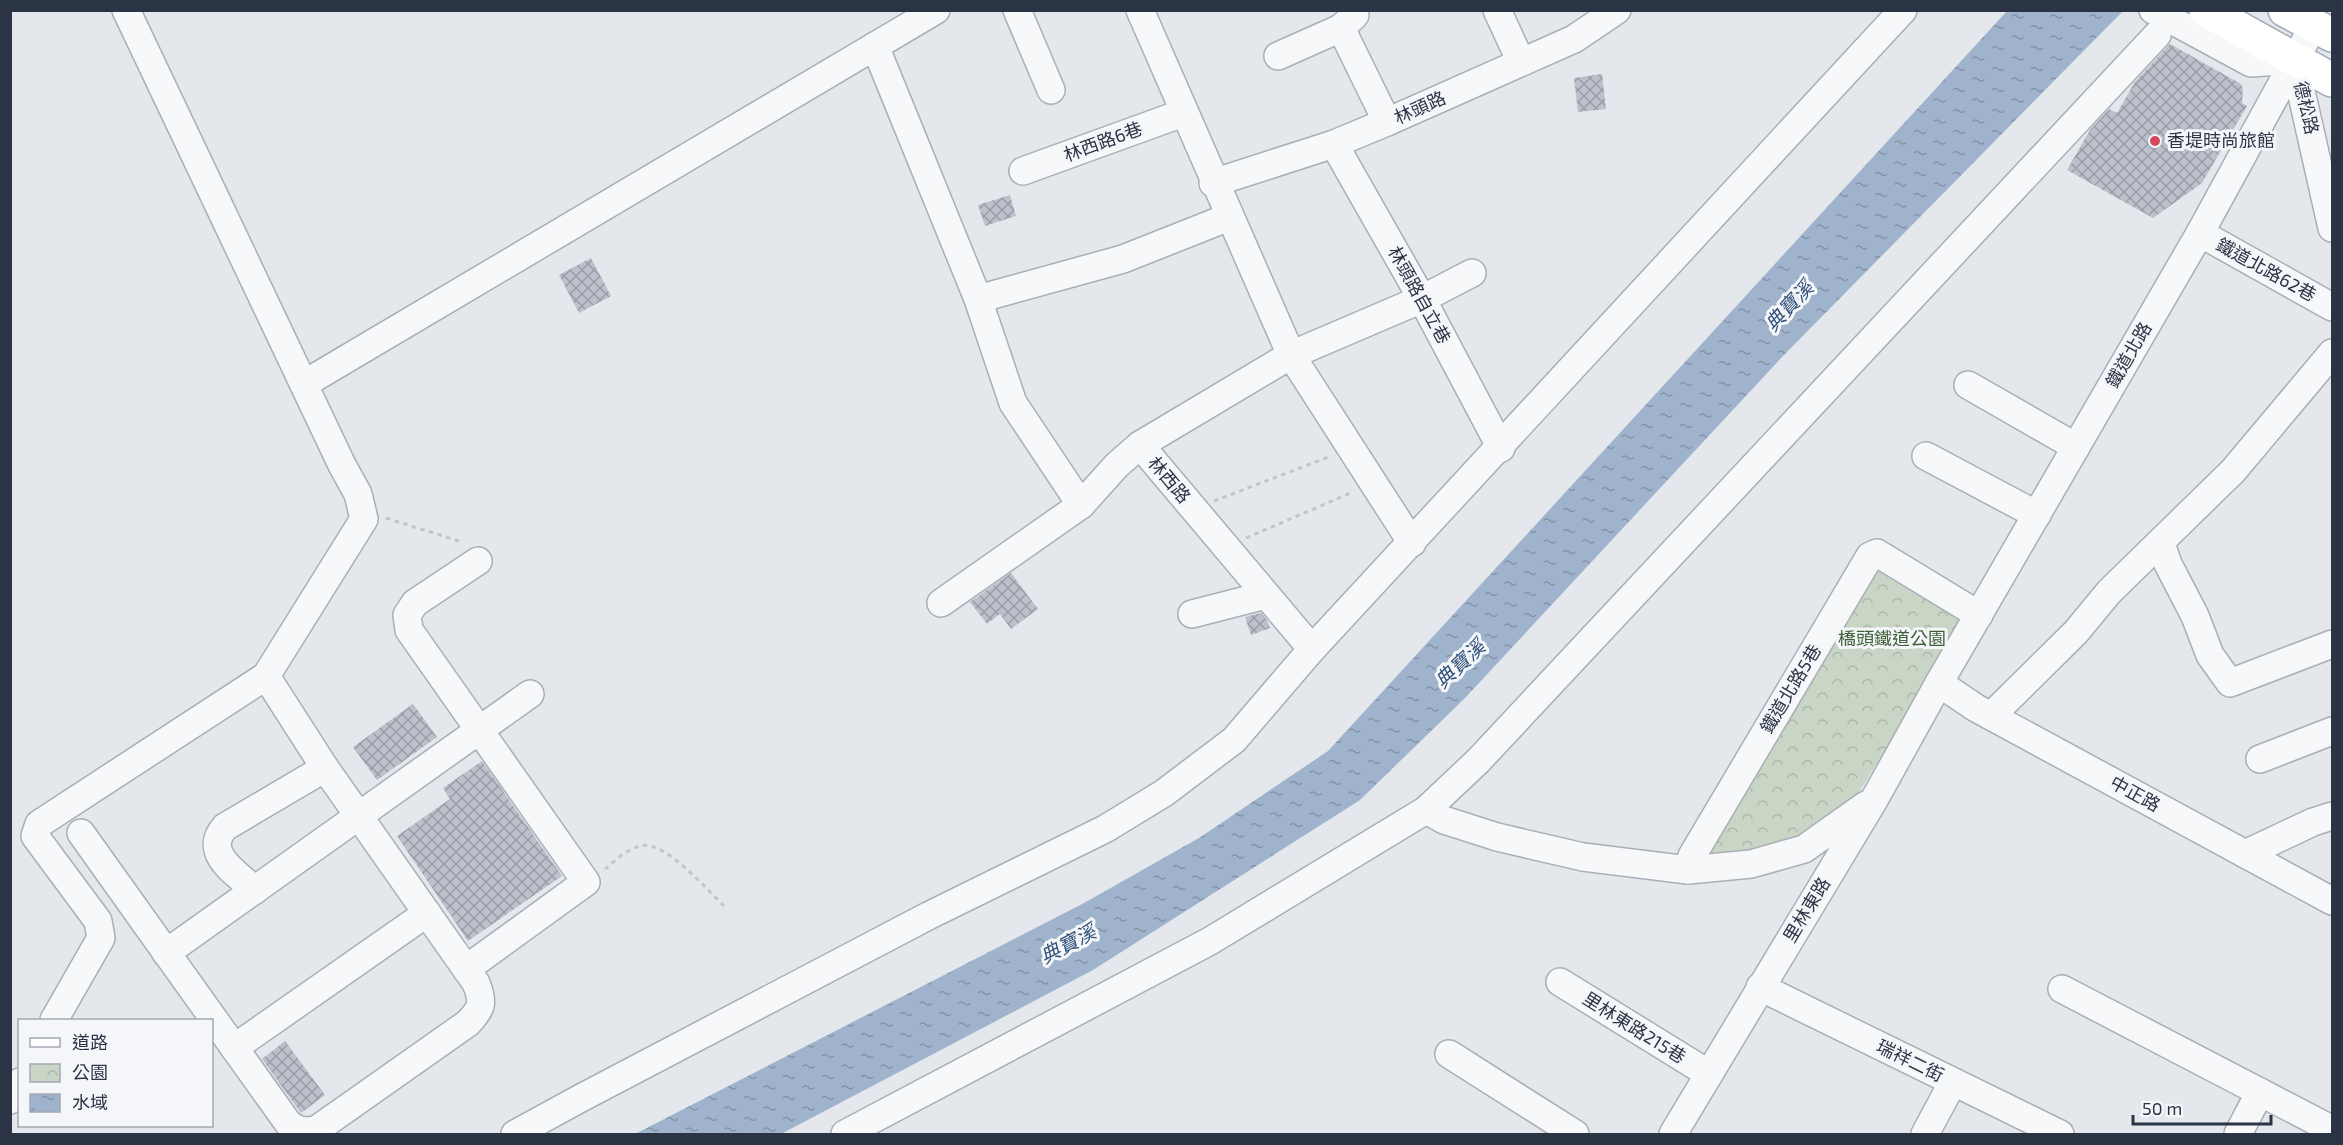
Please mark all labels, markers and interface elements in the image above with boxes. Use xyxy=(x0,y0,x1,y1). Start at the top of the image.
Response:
street label: 德松路 xyxy=(2290,79,2324,137)
street label: 林頭路 xyxy=(1390,86,1449,128)
street label: 林西路6巷 xyxy=(1060,117,1145,165)
place label: 香堤時尚旅館 xyxy=(2167,129,2275,151)
marker: 香堤時尚旅館 xyxy=(2148,134,2162,148)
street label: 鐵道北路62巷 xyxy=(2213,233,2320,306)
street label: 林頭路自立巷 xyxy=(1384,242,1456,347)
water label: 典寶溪 xyxy=(1759,273,1820,335)
street label: 鐵道北路 xyxy=(2101,318,2156,391)
street label: 林西路 xyxy=(1144,452,1196,507)
park label: 橋頭鐵道公園 xyxy=(1838,627,1946,649)
water label: 典寶溪 xyxy=(1429,632,1492,693)
street label: 鐵道北路5巷 xyxy=(1755,640,1825,737)
street label: 中正路 xyxy=(2107,770,2164,816)
street label: 里林東路 xyxy=(1778,873,1834,946)
water label: 典寶溪 xyxy=(1035,917,1102,968)
street label: 里林東路215巷 xyxy=(1579,987,1690,1067)
legend xyxy=(18,1019,213,1127)
text: 道路 xyxy=(72,1031,108,1053)
street label: 瑞祥二街 xyxy=(1873,1034,1948,1086)
text: 公園 xyxy=(72,1061,108,1083)
scale bar xyxy=(2133,1088,2271,1126)
text: 水域 xyxy=(72,1091,108,1113)
text: 50 m xyxy=(2142,1097,2182,1119)

